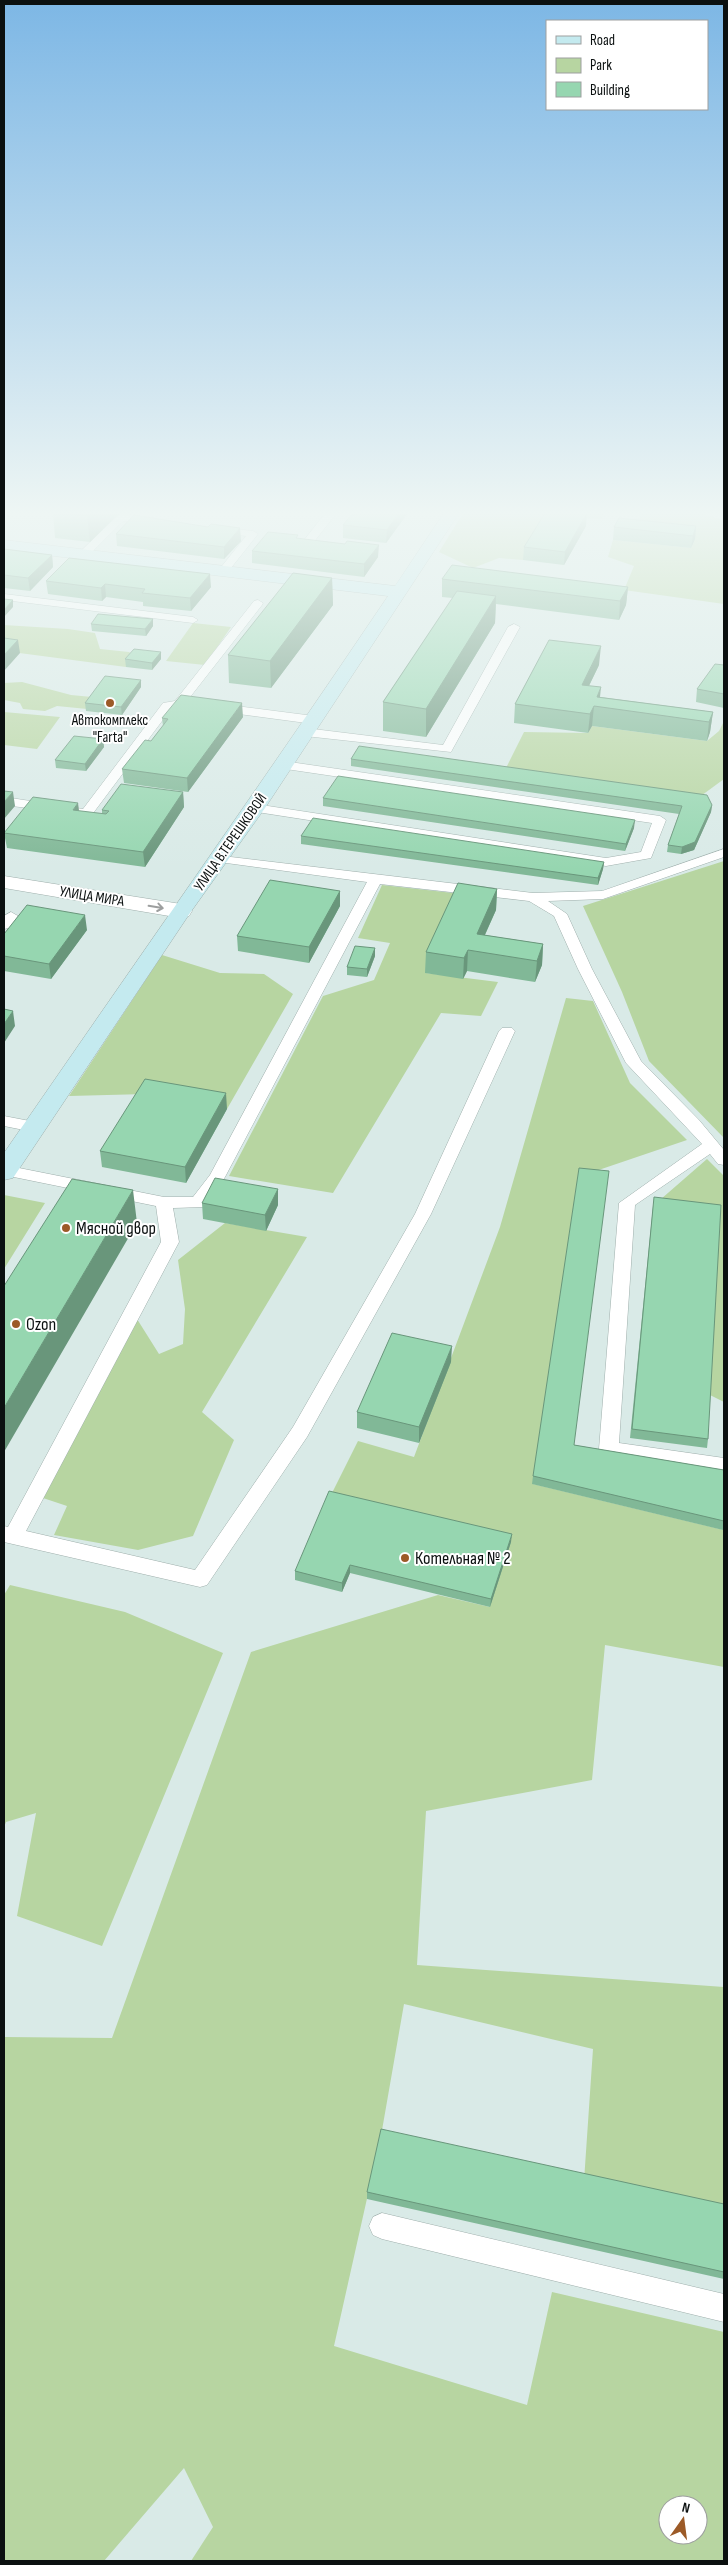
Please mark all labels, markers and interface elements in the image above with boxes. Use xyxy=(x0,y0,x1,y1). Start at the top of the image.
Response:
legend xyxy=(546,20,708,110)
text: Road xyxy=(590,31,615,50)
text: Park xyxy=(590,56,612,75)
text: Building xyxy=(590,81,630,100)
marker: Автокомплекс "Farta" xyxy=(104,697,116,709)
place label: Автокомплекс "Farta" xyxy=(71,711,148,747)
street label: УЛИЦА В.ТЕРЕШКОВОЙ xyxy=(190,790,271,895)
street label: УЛИЦА МИРА xyxy=(58,882,126,911)
one-way arrow xyxy=(147,902,163,912)
place label: Мясной двор xyxy=(76,1218,156,1239)
marker: Мясной двор xyxy=(60,1222,72,1234)
place label: Ozon xyxy=(26,1314,56,1335)
marker: Ozon xyxy=(10,1318,22,1330)
place label: Котельная № 2 xyxy=(415,1548,511,1569)
marker: Котельная № 2 xyxy=(399,1552,411,1564)
north arrow xyxy=(658,2495,708,2545)
text: N xyxy=(680,2499,692,2517)

